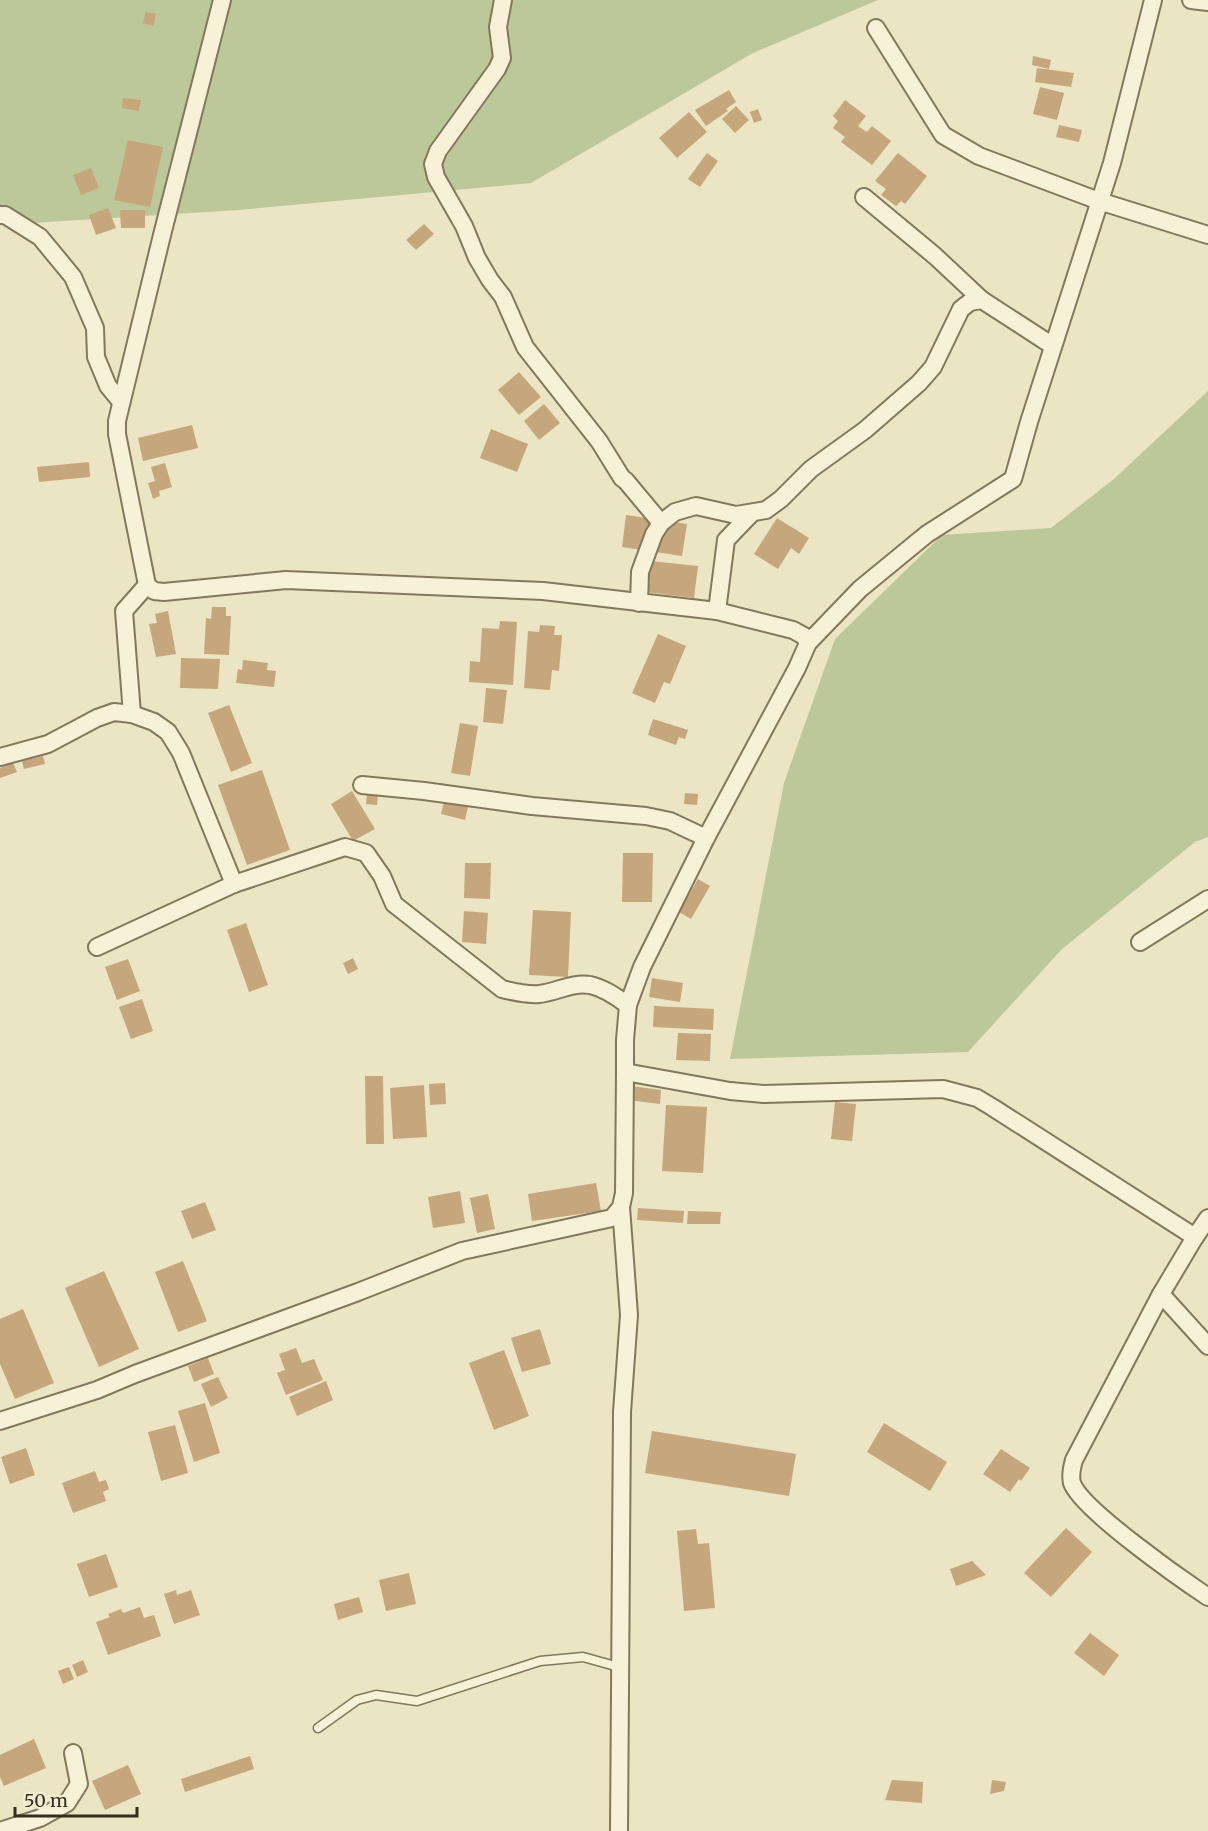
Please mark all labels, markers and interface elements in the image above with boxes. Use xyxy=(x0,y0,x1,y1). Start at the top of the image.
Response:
scale bar xyxy=(15,1780,136,1818)
text: 50 m xyxy=(24,1789,68,1812)

